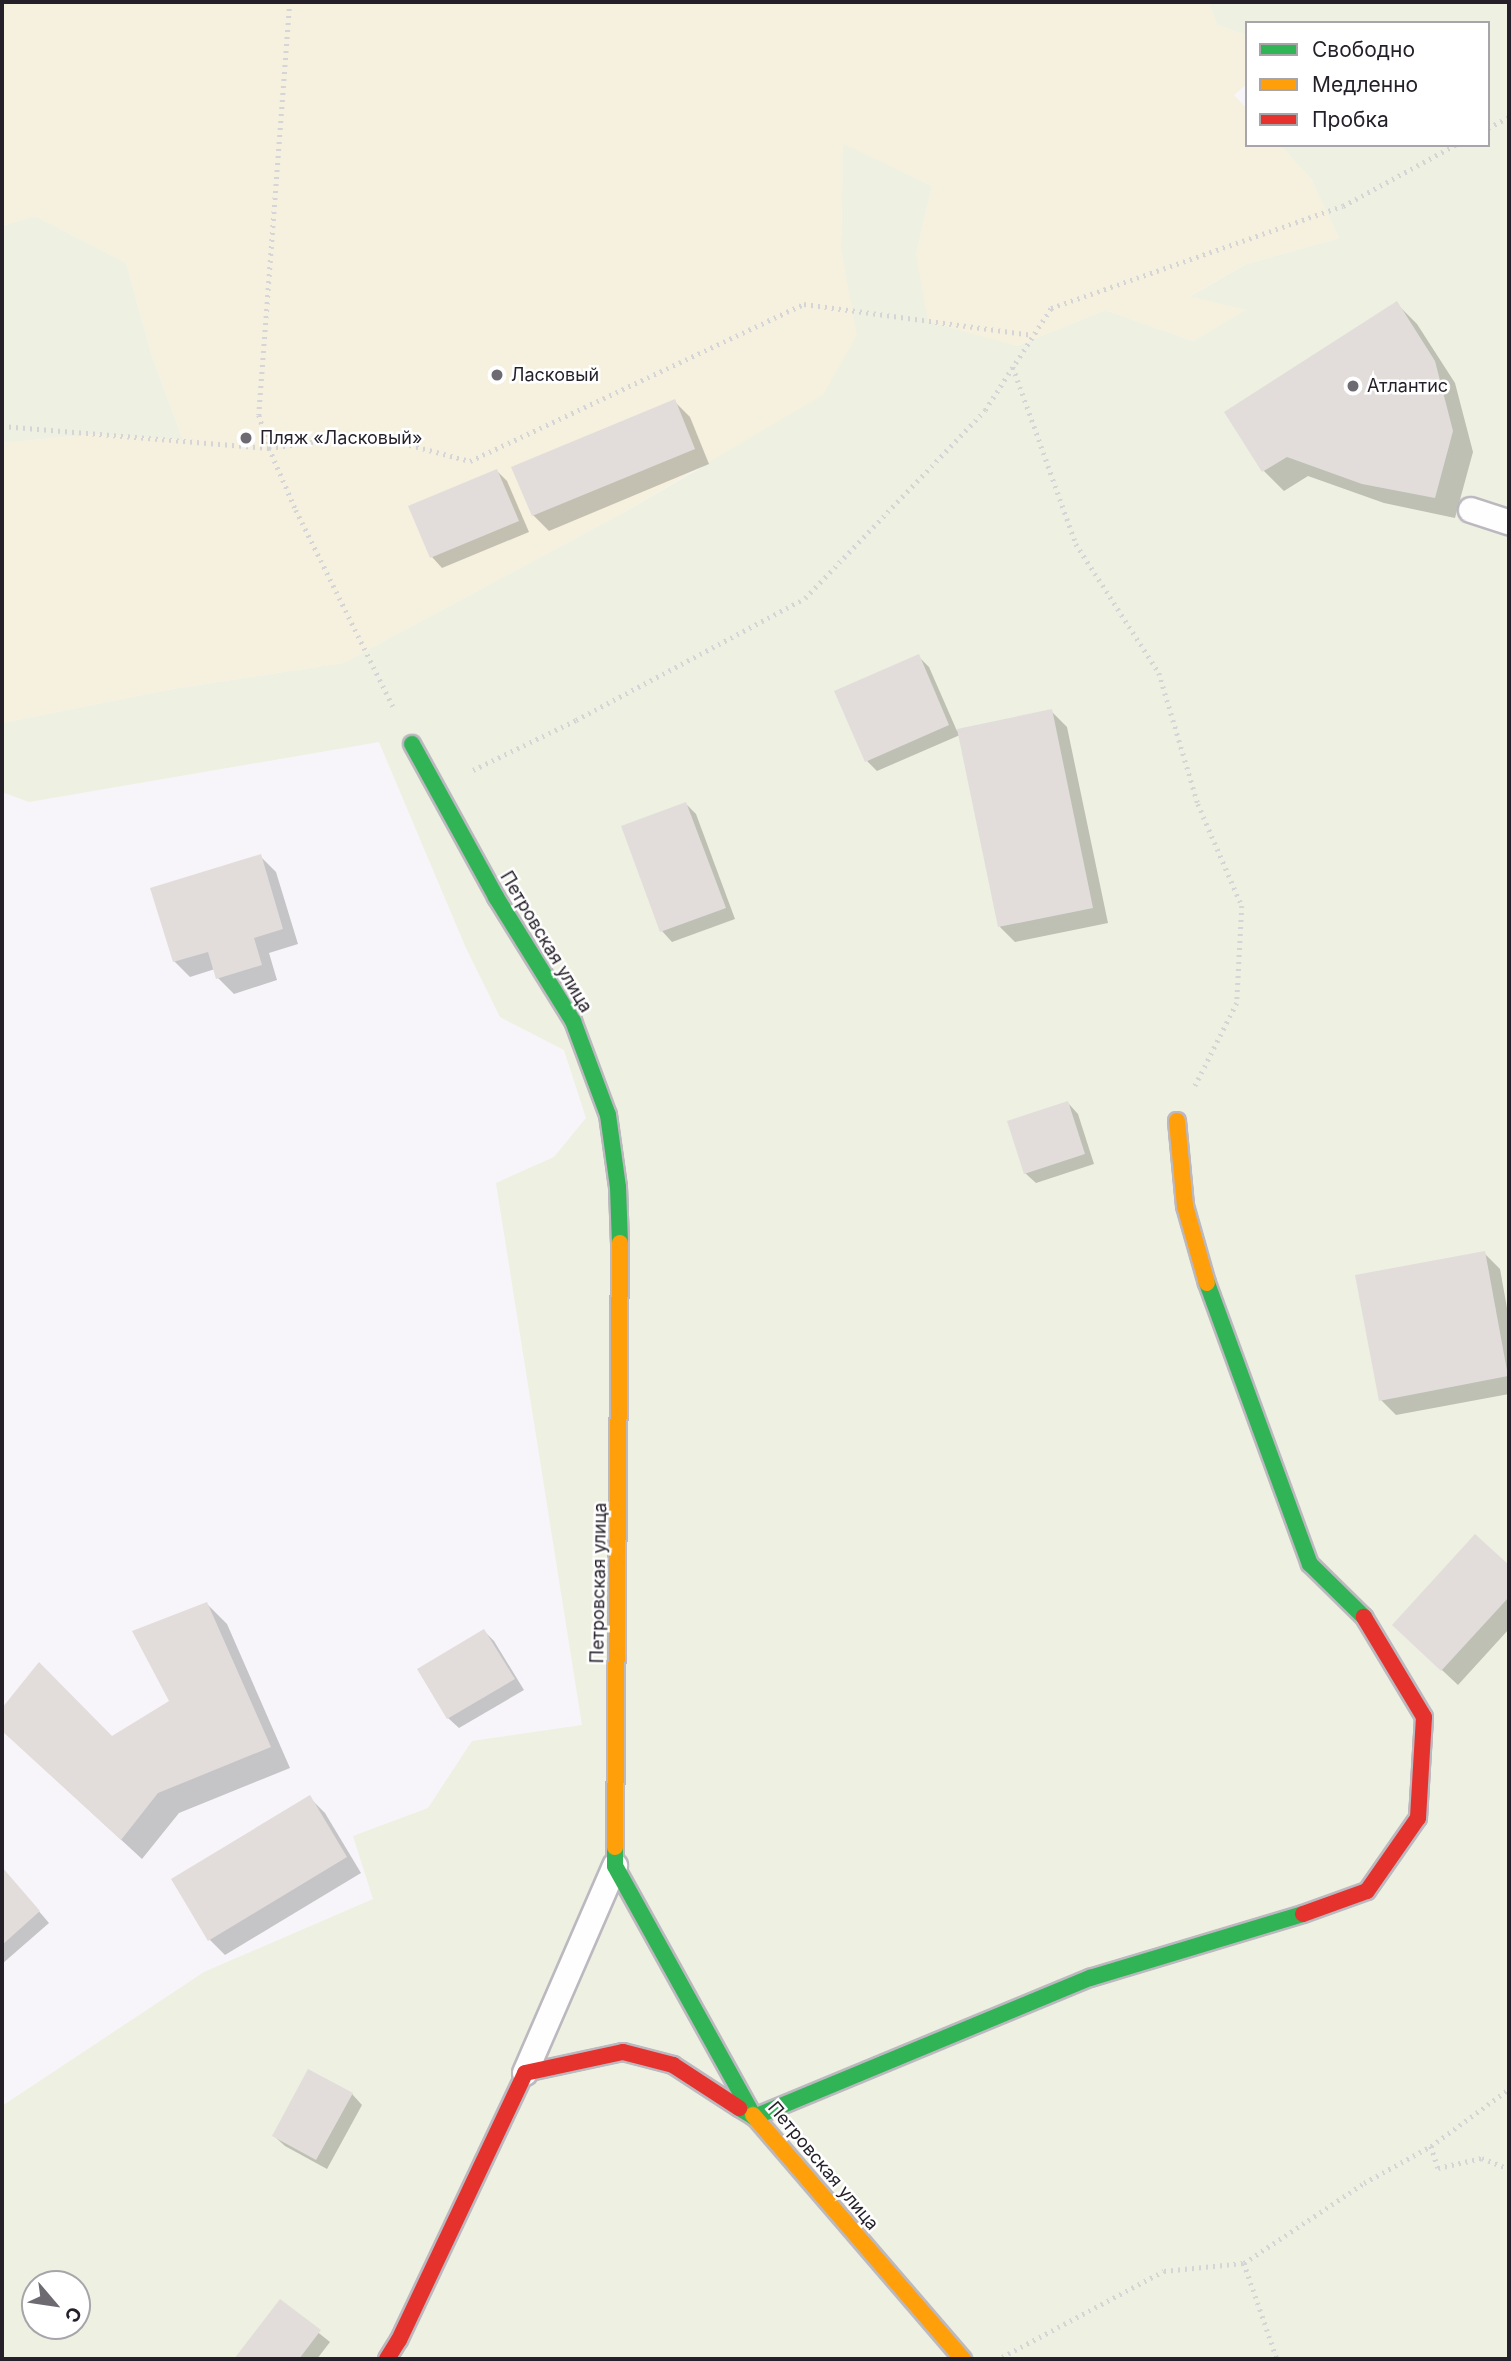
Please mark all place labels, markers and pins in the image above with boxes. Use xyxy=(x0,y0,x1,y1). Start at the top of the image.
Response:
place label: Ласковый xyxy=(511,364,599,386)
marker: Ласковый xyxy=(489,367,505,383)
place label: Атлантис xyxy=(1367,375,1448,397)
marker: Атлантис xyxy=(1345,378,1361,394)
place label: Пляж «Ласковый» xyxy=(260,427,422,449)
marker: Пляж «Ласковый» xyxy=(238,430,254,446)

